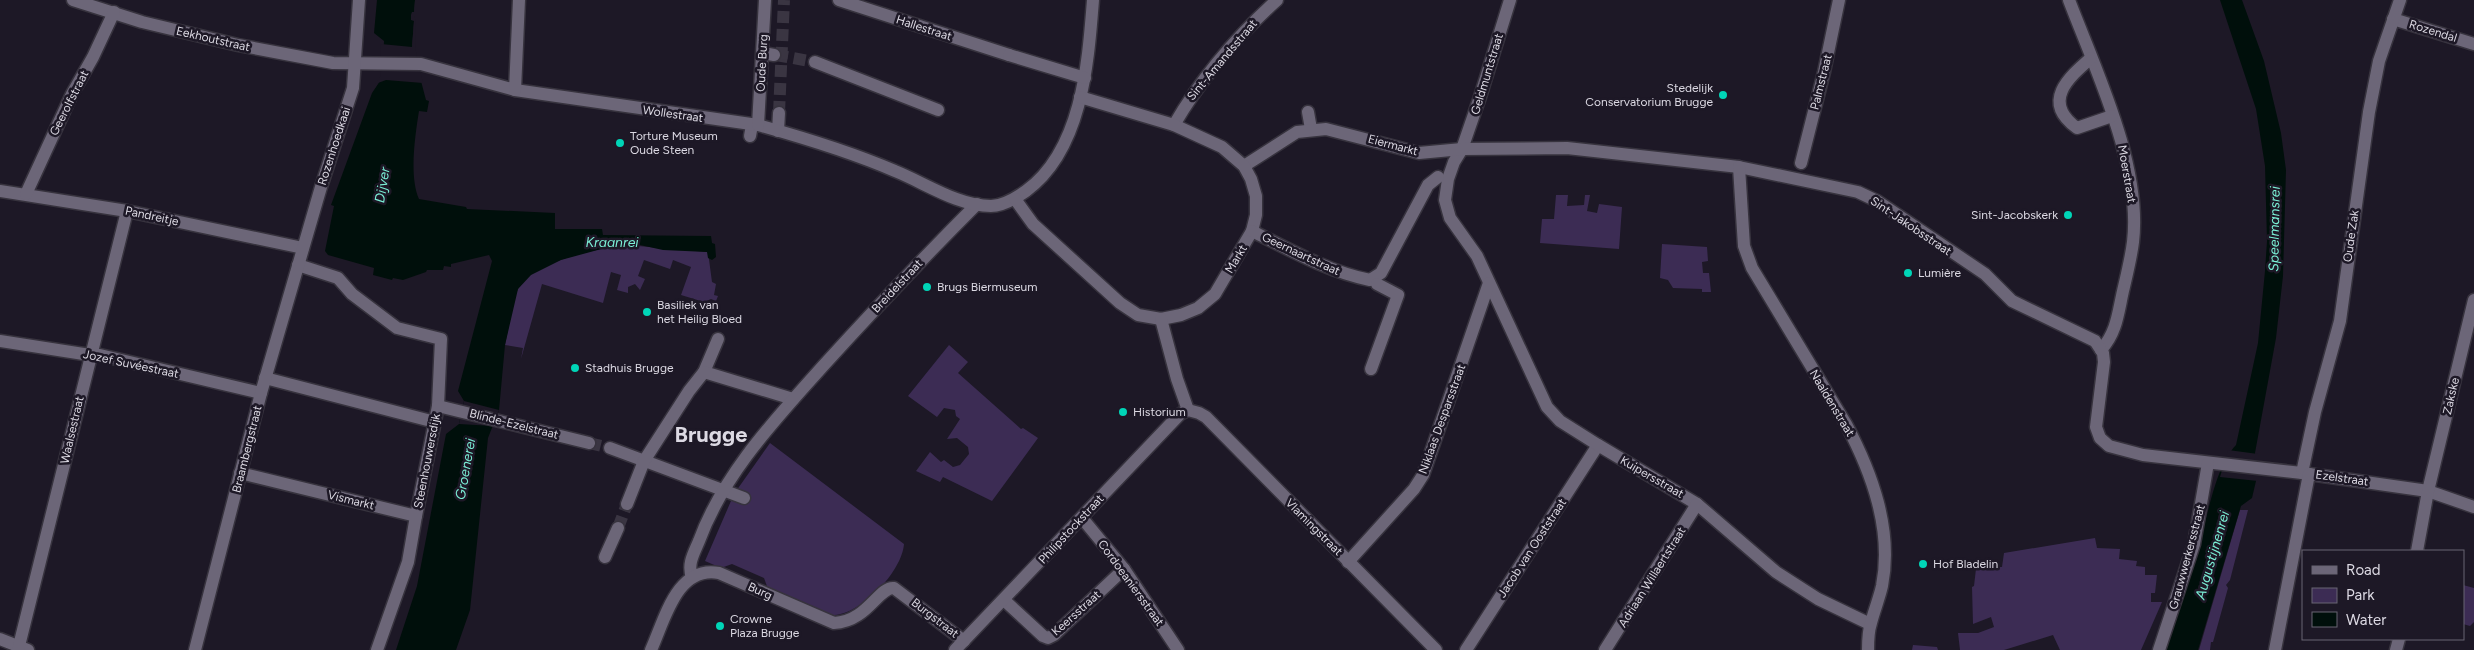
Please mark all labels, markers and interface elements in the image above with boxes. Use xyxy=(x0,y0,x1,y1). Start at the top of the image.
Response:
street label: Hallestraat xyxy=(894,12,954,44)
street label: Sint-Amandsstraat xyxy=(1184,16,1260,103)
street label: Rozendal xyxy=(2407,17,2459,45)
street label: Eekhoutstraat xyxy=(175,24,252,54)
street label: Geldmuntstraat xyxy=(1468,31,1506,116)
street label: Oude Burg xyxy=(754,34,770,92)
street label: Palmstraat xyxy=(1807,52,1835,111)
street label: Geerolfstraat xyxy=(47,68,92,138)
place label: Stedelijk Conservatorium Brugge xyxy=(1585,81,1713,109)
marker: Stedelijk Conservatorium Brugge xyxy=(1717,89,1729,101)
street label: Wollestraat xyxy=(642,103,705,125)
street label: Rozenhoedkaai xyxy=(315,105,353,187)
place label: Torture Museum Oude Steen xyxy=(630,129,718,157)
street label: Eiermarkt xyxy=(1366,132,1420,159)
marker: Torture Museum Oude Steen xyxy=(614,137,626,149)
street label: Moerstraat xyxy=(2115,144,2139,205)
water label: Dijver xyxy=(371,165,394,204)
water label: Speelmansrei xyxy=(2265,185,2284,272)
street label: Sint-Jakobsstraat xyxy=(1868,194,1955,259)
street label: Pandreitje xyxy=(124,203,180,229)
place label: Sint-Jacobskerk xyxy=(1971,208,2058,222)
marker: Sint-Jacobskerk xyxy=(2062,209,2074,221)
street label: Oude Zak xyxy=(2340,209,2362,263)
street label: Geernaartstraat xyxy=(1260,230,1343,278)
water label: Kraanrei xyxy=(585,234,639,251)
street label: Markt xyxy=(1222,242,1250,276)
street label: Breidelstraat xyxy=(869,256,926,316)
place label: Lumière xyxy=(1918,266,1962,280)
marker: Lumière xyxy=(1902,267,1914,279)
place label: Brugs Biermuseum xyxy=(937,280,1037,294)
marker: Brugs Biermuseum xyxy=(921,281,933,293)
place label: Basiliek van het Heilig Bloed xyxy=(657,298,742,326)
marker: Basiliek van het Heilig Bloed xyxy=(641,306,653,318)
street label: Jozef Suvéestraat xyxy=(82,347,180,381)
place label: Stadhuis Brugge xyxy=(585,361,674,375)
marker: Stadhuis Brugge xyxy=(569,362,581,374)
street label: Niklaas Desparsstraat xyxy=(1416,362,1468,476)
street label: Naaldenstraat xyxy=(1807,367,1858,439)
street label: Zakske xyxy=(2440,376,2462,416)
street label: Waalsestraat xyxy=(57,394,87,465)
street label: Braambergstraat xyxy=(229,403,265,494)
place label: Historium xyxy=(1133,405,1186,419)
street label: Blinde-Ezelstraat xyxy=(468,406,560,442)
marker: Historium xyxy=(1117,406,1129,418)
street label: Steenhouwersdijk xyxy=(411,412,443,510)
district label: Brugge xyxy=(675,421,747,448)
water label: Groenerei xyxy=(452,436,479,501)
street label: Kuipersstraat xyxy=(1618,453,1687,501)
street label: Ezelstraat xyxy=(2315,467,2370,489)
street label: Vismarkt xyxy=(326,487,376,513)
street label: Philipstockstraat xyxy=(1035,491,1107,566)
street label: Vlamingstraat xyxy=(1283,496,1346,559)
street label: Jacob van Ooststraat xyxy=(1495,496,1569,600)
street label: Grauwwerkersstraat xyxy=(2166,503,2208,611)
water label: Augustijnenrei xyxy=(2191,508,2233,602)
street label: Adriaan Willaertstraat xyxy=(1615,524,1689,630)
street label: Cordoeaniersstraat xyxy=(1095,537,1167,629)
legend xyxy=(2302,550,2464,640)
place label: Hof Bladelin xyxy=(1933,557,1998,571)
marker: Hof Bladelin xyxy=(1917,558,1929,570)
text: Road xyxy=(2346,561,2381,579)
street label: Burg xyxy=(746,579,774,603)
text: Park xyxy=(2346,586,2375,604)
street label: Keersstraat xyxy=(1049,587,1104,639)
street label: Burgstraat xyxy=(909,595,962,641)
text: Water xyxy=(2346,611,2386,629)
place label: Crowne Plaza Brugge xyxy=(730,612,800,640)
marker: Crowne Plaza Brugge xyxy=(714,620,726,632)

